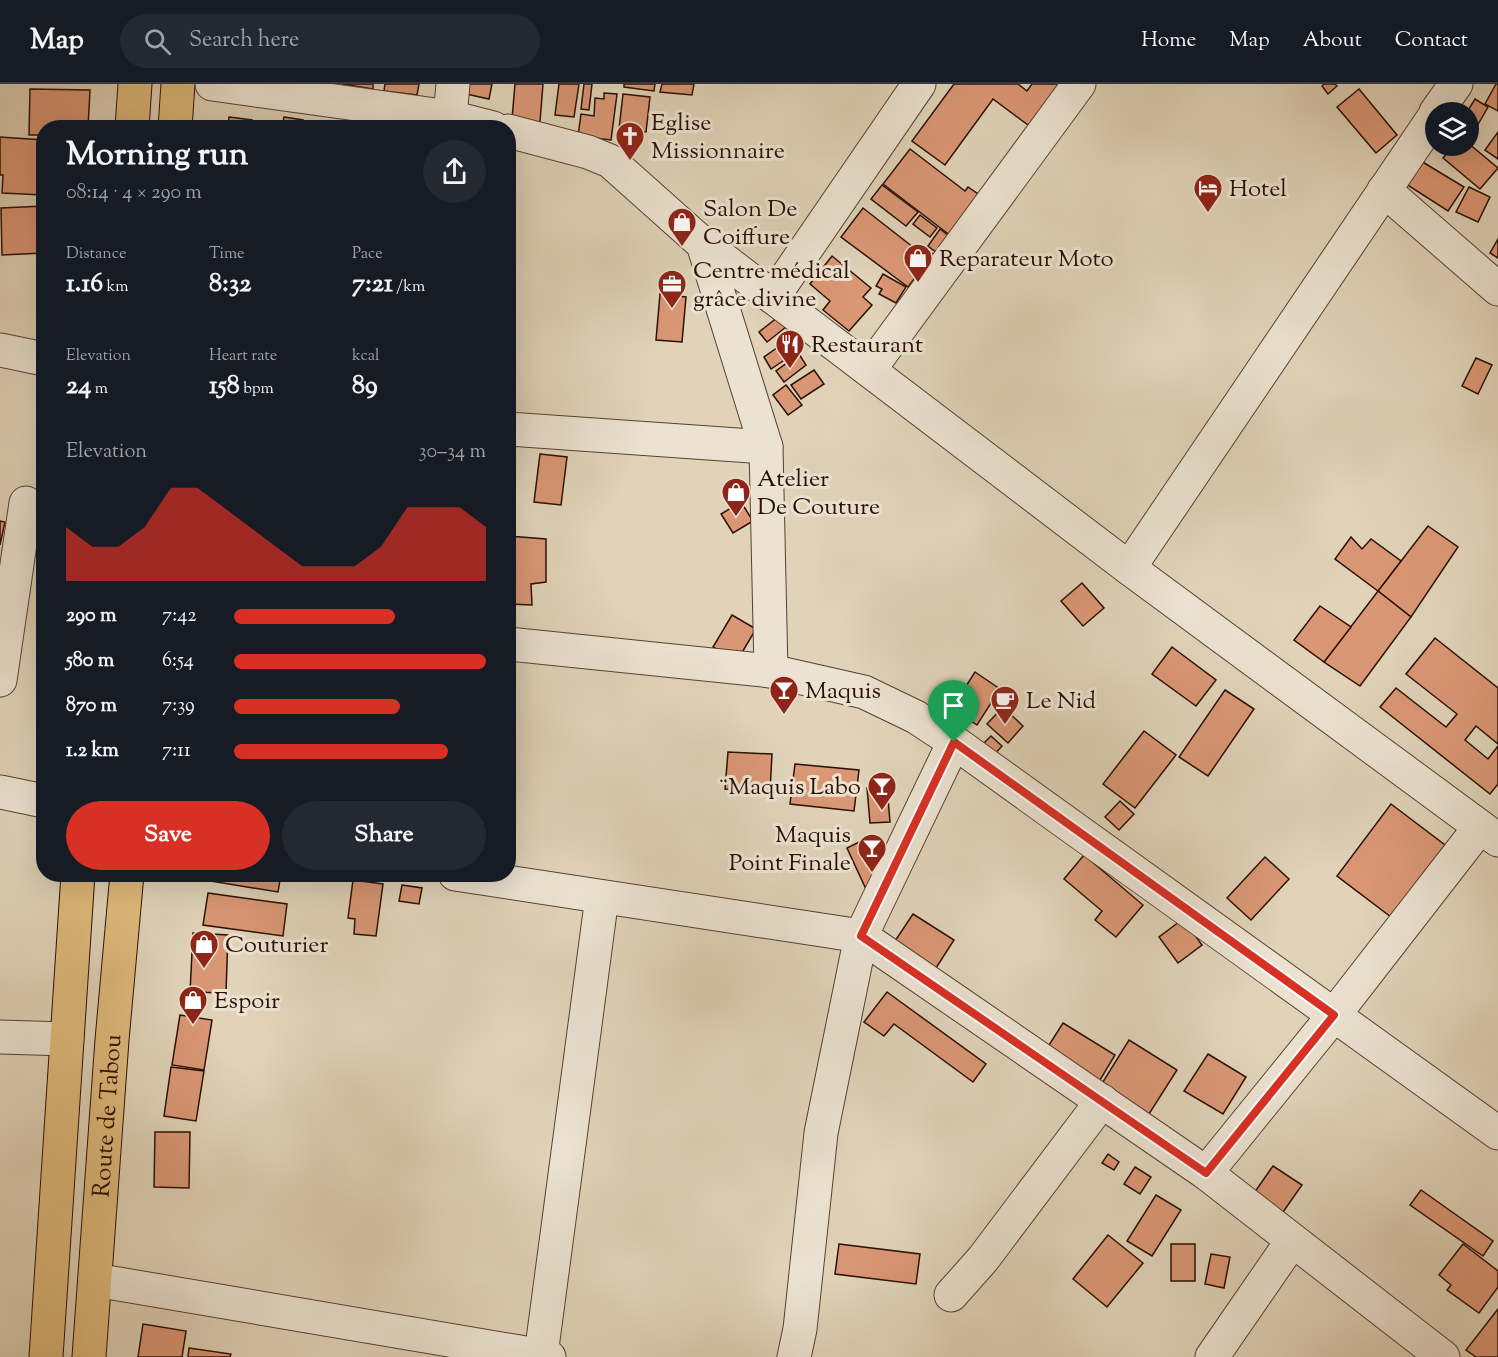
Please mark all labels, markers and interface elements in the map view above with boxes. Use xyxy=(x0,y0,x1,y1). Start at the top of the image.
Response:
search box xyxy=(120,14,540,68)
text: Map xyxy=(30,21,84,61)
icon: search xyxy=(141,25,174,58)
text: Search here xyxy=(189,25,299,57)
text: Home xyxy=(1141,26,1196,56)
text: Map xyxy=(1229,26,1270,56)
text: About xyxy=(1303,26,1362,56)
text: Contact xyxy=(1395,26,1468,56)
map controls xyxy=(1425,102,1479,156)
button: layers xyxy=(1425,102,1479,156)
place label: Eglise Missionnaire xyxy=(651,107,785,169)
church icon: Eglise Missionnaire xyxy=(614,120,646,162)
text: Morning run xyxy=(66,132,248,180)
button: share xyxy=(423,140,486,203)
hotel icon: Hotel xyxy=(1192,172,1224,214)
place label: Hotel xyxy=(1229,173,1287,207)
text: 08:14 · 4 × 290 m xyxy=(66,179,202,208)
place label: Salon De Coiffure xyxy=(703,193,797,255)
shop icon: Salon De Coiffure xyxy=(666,206,698,248)
shop icon: Reparateur Moto xyxy=(902,242,934,284)
text: Distance xyxy=(66,243,126,266)
text: Time xyxy=(209,243,245,266)
text: Pace xyxy=(352,243,383,266)
place label: Reparateur Moto xyxy=(939,243,1114,277)
place label: Centre médical grâce divine xyxy=(693,255,850,317)
text: 1.16 xyxy=(66,266,103,303)
text: 8:32 xyxy=(209,266,251,303)
text: 7:21 xyxy=(352,266,393,303)
office icon: Centre médical grâce divine xyxy=(656,268,688,310)
text: km xyxy=(103,276,129,299)
text: /km xyxy=(393,276,425,299)
restaurant icon: Restaurant xyxy=(774,328,806,370)
place label: Restaurant xyxy=(811,329,923,363)
text: Elevation xyxy=(66,345,131,368)
text: Heart rate xyxy=(209,345,277,368)
text: kcal xyxy=(352,345,380,368)
text: 24 xyxy=(66,368,91,405)
text: 158 xyxy=(209,368,240,405)
text: 89 xyxy=(352,368,378,405)
text: m xyxy=(91,378,108,401)
text: bpm xyxy=(240,378,274,401)
text: Elevation xyxy=(66,438,147,467)
text: 30–34 m xyxy=(419,438,486,467)
place label: Atelier De Couture xyxy=(757,463,880,525)
shop icon: Atelier De Couture xyxy=(720,476,752,518)
text: 290 m xyxy=(66,602,116,631)
text: 7:42 xyxy=(162,602,197,631)
text: 580 m xyxy=(66,647,114,676)
text: 6:54 xyxy=(162,647,194,676)
bar icon: Maquis xyxy=(768,674,800,716)
place label: Maquis xyxy=(805,675,881,709)
pin xyxy=(928,680,979,742)
cafe icon: Le Nid xyxy=(989,684,1021,726)
place label: Le Nid xyxy=(1026,685,1096,719)
icon: arrive xyxy=(937,689,970,722)
text: 870 m xyxy=(66,692,117,721)
text: 7:39 xyxy=(162,692,195,721)
text: 1.2 km xyxy=(66,737,119,766)
text: 7:11 xyxy=(162,737,191,766)
bar icon: ¨Maquis Labo xyxy=(866,770,898,812)
place label: ¨Maquis Labo xyxy=(718,771,861,805)
button: Save xyxy=(66,801,270,870)
button: Share xyxy=(282,801,486,870)
place label: Maquis Point Finale xyxy=(729,819,851,881)
bar icon: Maquis Point Finale xyxy=(856,832,888,874)
shop icon: Couturier xyxy=(188,928,220,970)
place label: Couturier xyxy=(225,929,329,963)
shop icon: Espoir xyxy=(177,984,209,1026)
place label: Espoir xyxy=(214,985,280,1019)
street label: Route de Tabou xyxy=(86,1033,131,1198)

